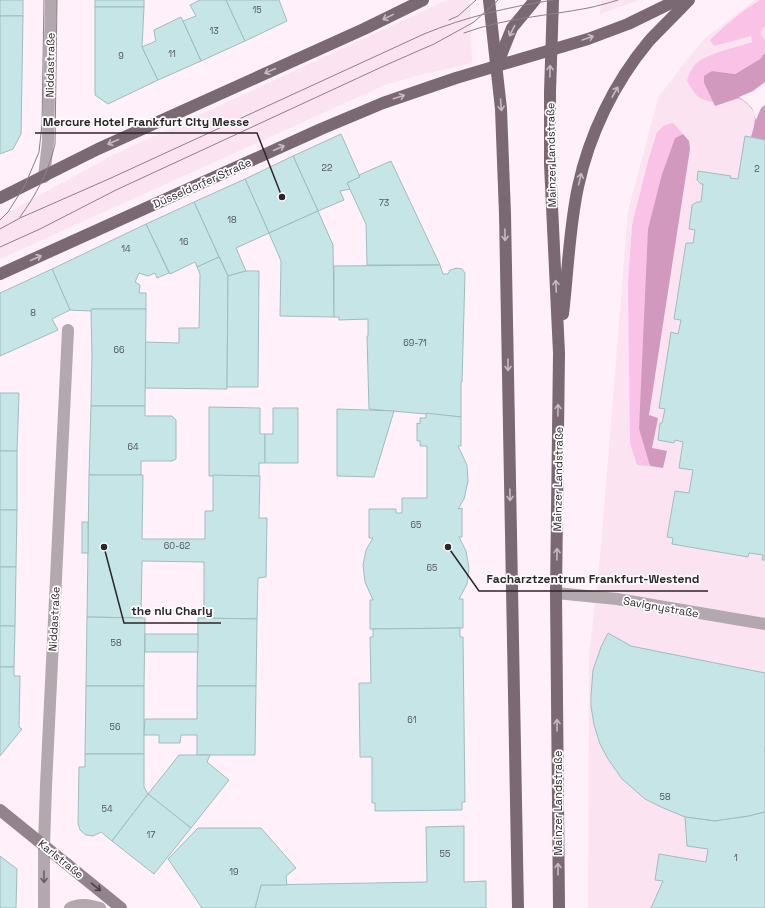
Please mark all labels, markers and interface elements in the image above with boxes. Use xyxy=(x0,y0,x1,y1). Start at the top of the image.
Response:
house number: 15 xyxy=(252,4,262,16)
one-way arrow xyxy=(383,14,395,21)
house number: 13 xyxy=(209,25,219,37)
one-way arrow xyxy=(508,25,515,37)
street label: Niddastraße xyxy=(42,32,58,98)
one-way arrow xyxy=(582,34,594,42)
house number: 11 xyxy=(168,48,176,60)
house number: 9 xyxy=(118,50,124,62)
one-way arrow xyxy=(547,65,554,78)
one-way arrow xyxy=(265,68,277,75)
one-way arrow xyxy=(611,86,619,98)
one-way arrow xyxy=(392,93,404,101)
one-way arrow xyxy=(497,98,504,111)
street label: Mainzer Landstraße xyxy=(543,102,559,208)
callout: Mercure Hotel Frankfurt City Messe xyxy=(35,109,257,133)
text: Mercure Hotel Frankfurt City Messe xyxy=(43,114,249,130)
one-way arrow xyxy=(108,139,120,146)
one-way arrow xyxy=(273,144,285,151)
street label: Düsseldorfer Straße xyxy=(151,155,253,211)
house number: 22 xyxy=(322,162,332,174)
house number: 2 xyxy=(754,163,760,175)
one-way arrow xyxy=(577,173,585,186)
house number: 73 xyxy=(379,197,389,209)
house number: 18 xyxy=(227,214,237,226)
one-way arrow xyxy=(501,228,509,241)
house number: 16 xyxy=(179,236,189,248)
house number: 14 xyxy=(121,243,131,255)
one-way arrow xyxy=(29,254,41,261)
one-way arrow xyxy=(552,280,560,293)
house number: 8 xyxy=(30,307,36,319)
house number: 69-71 xyxy=(403,337,427,349)
house number: 66 xyxy=(113,344,125,356)
one-way arrow xyxy=(504,358,511,371)
one-way arrow xyxy=(555,404,562,417)
street label: Mainzer Landstraße xyxy=(550,426,566,532)
house number: 64 xyxy=(127,441,139,453)
one-way arrow xyxy=(506,488,514,501)
house number: 65 xyxy=(411,519,421,531)
house number: 60-62 xyxy=(164,540,190,552)
one-way arrow xyxy=(553,548,561,561)
house number: 65 xyxy=(427,562,437,574)
callout: Facharztzentrum Frankfurt-Westend xyxy=(479,567,708,591)
text: Facharztzentrum Frankfurt-Westend xyxy=(487,571,699,587)
street label: Niddastraße xyxy=(45,586,63,652)
street label: Savignystraße xyxy=(622,593,700,621)
callout: the niu Charly xyxy=(124,599,221,623)
text: the niu Charly xyxy=(131,603,213,619)
house number: 58 xyxy=(111,637,122,649)
house number: 61 xyxy=(407,714,417,726)
one-way arrow xyxy=(553,719,561,732)
house number: 56 xyxy=(110,721,121,733)
street label: Mainzer Landstraße xyxy=(551,751,565,855)
house number: 58 xyxy=(660,791,671,803)
house number: 54 xyxy=(101,803,113,815)
house number: 17 xyxy=(147,829,155,841)
street label: Karlstraße xyxy=(35,836,87,882)
house number: 55 xyxy=(440,848,450,860)
house number: 1 xyxy=(734,852,738,864)
one-way arrow xyxy=(554,863,562,876)
house number: 19 xyxy=(229,866,239,878)
one-way arrow xyxy=(40,870,48,883)
one-way arrow xyxy=(90,883,101,892)

